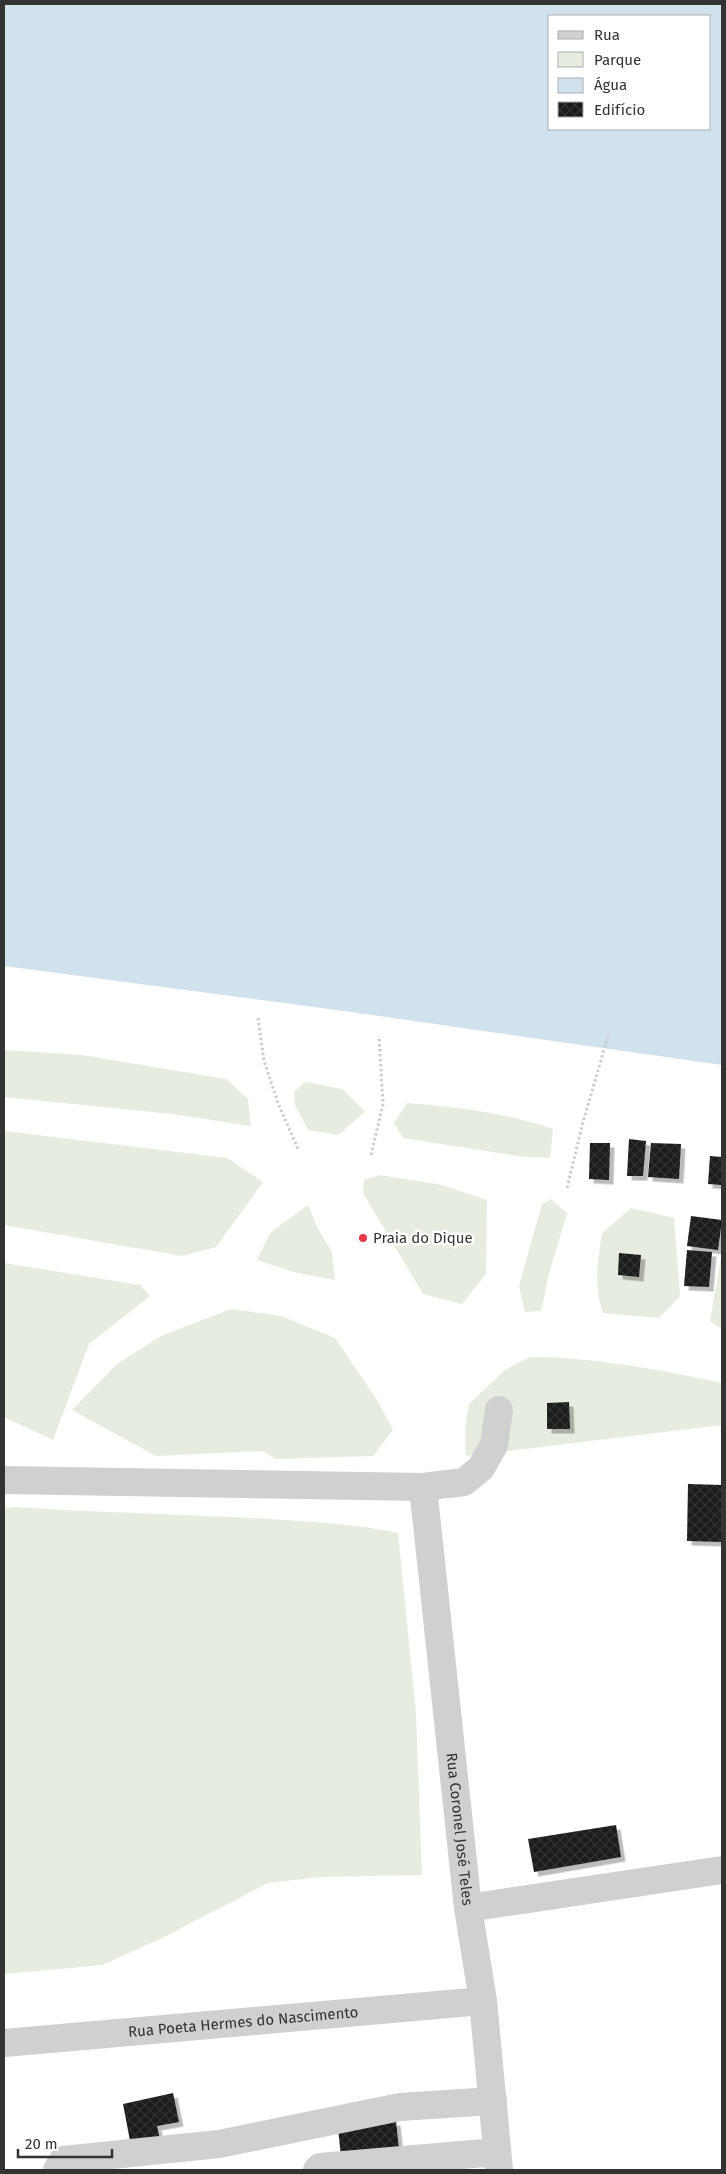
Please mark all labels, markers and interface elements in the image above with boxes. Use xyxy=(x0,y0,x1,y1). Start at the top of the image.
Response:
legend xyxy=(548,15,711,130)
text: Rua xyxy=(594,26,620,44)
text: Parque xyxy=(594,51,641,69)
text: Água xyxy=(594,76,627,94)
text: Edifício xyxy=(594,101,645,119)
place label: Praia do Dique xyxy=(373,1229,473,1247)
marker: Praia do Dique xyxy=(357,1232,369,1244)
street label: Rua Coronel José Teles xyxy=(442,1752,477,1906)
street label: Rua Poeta Hermes do Nascimento xyxy=(127,2003,359,2041)
scale bar xyxy=(18,2126,111,2158)
text: 20 m xyxy=(25,2135,58,2153)

